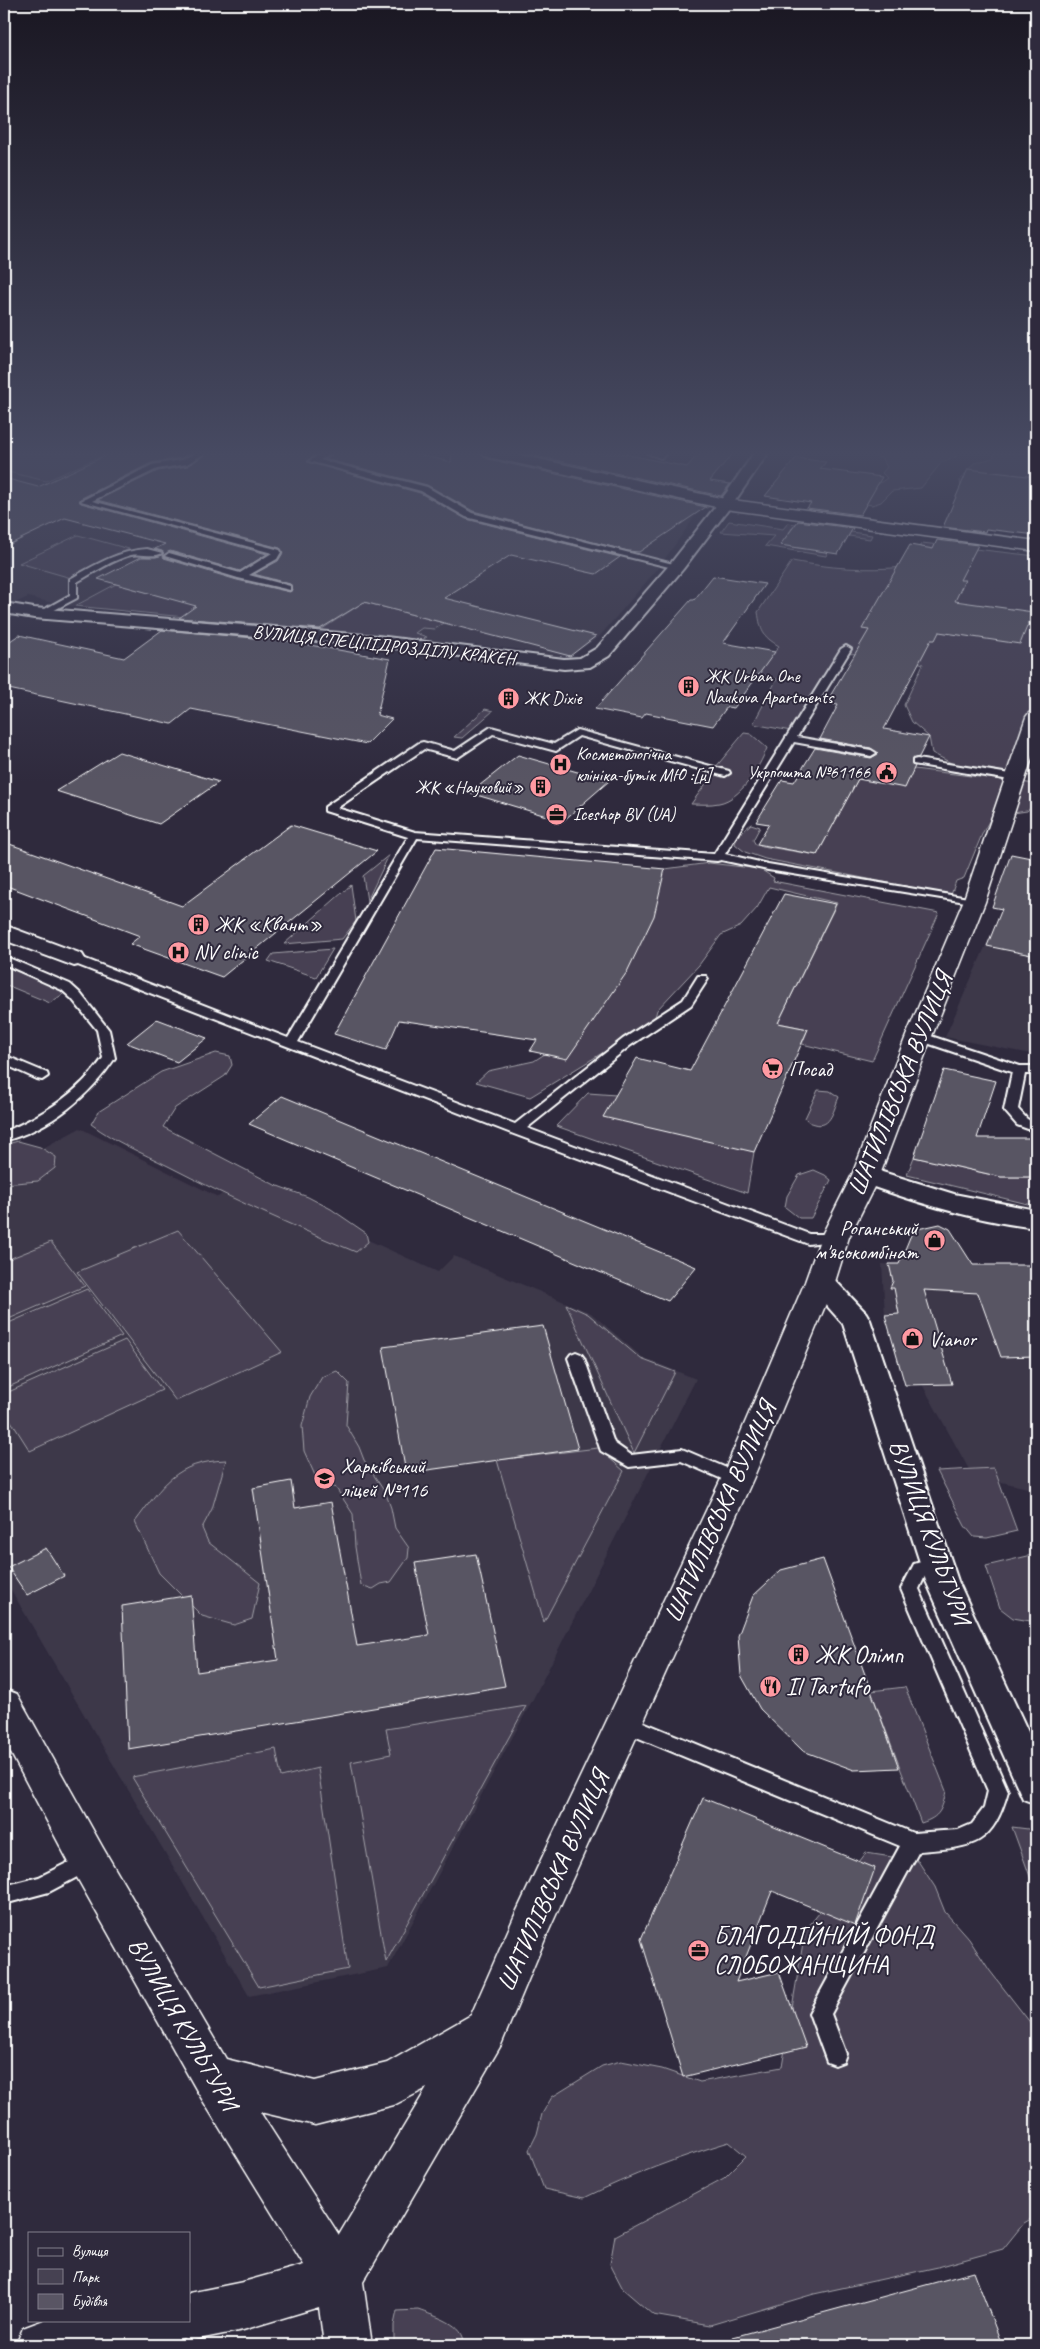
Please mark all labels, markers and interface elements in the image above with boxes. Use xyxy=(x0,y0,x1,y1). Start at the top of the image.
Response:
street label: ВУЛИЦЯ СПЕЦПІДРОЗДІЛУ КРАКЕН xyxy=(252,620,519,670)
place label: ЖК Urban One Naukova Apartments xyxy=(705,665,835,708)
building icon: ЖК Urban One Naukova Apartments xyxy=(677,674,701,698)
building icon: ЖК Dixie xyxy=(496,686,520,710)
place label: ЖК Dixie xyxy=(524,687,583,709)
place label: Косметологічна клініка-бутік МЮ :[μ] xyxy=(576,743,715,786)
hospital icon: Косметологічна клініка-бутік МЮ :[μ] xyxy=(548,752,572,776)
public building icon: Укрпошта №61166 xyxy=(874,760,898,784)
place label: Укрпошта №61166 xyxy=(747,761,871,783)
building icon: ЖК «Науковий» xyxy=(528,775,552,799)
place label: ЖК «Науковий» xyxy=(415,776,524,798)
office icon: Iceshop BV (UA) xyxy=(545,802,569,826)
place label: Iceshop BV (UA) xyxy=(573,803,676,825)
place label: ЖК «Квант» xyxy=(215,911,323,937)
building icon: ЖК «Квант» xyxy=(187,912,211,936)
place label: NV clinic xyxy=(194,939,259,965)
hospital icon: NV clinic xyxy=(166,940,190,964)
street label: ШАТИЛІВСЬКА ВУЛИЦЯ xyxy=(841,964,961,1200)
place label: Посад xyxy=(789,1056,834,1082)
supermarket icon: Посад xyxy=(761,1057,785,1081)
place label: Роганський м'ясокомбінат xyxy=(815,1215,919,1265)
shop icon: Роганський м'ясокомбінат xyxy=(922,1228,946,1252)
place label: Vianor xyxy=(929,1326,978,1352)
shop icon: Vianor xyxy=(901,1327,925,1351)
street label: ШАТИЛІВСЬКА ВУЛИЦЯ xyxy=(657,1393,785,1627)
street label: ВУЛИЦЯ КУЛЬТУРИ xyxy=(882,1435,980,1632)
place label: Харківський ліцей №116 xyxy=(341,1453,428,1503)
school or university icon: Харківський ліцей №116 xyxy=(313,1466,337,1490)
place label: ЖК Олімп xyxy=(815,1639,904,1671)
building icon: ЖК Олімп xyxy=(787,1643,811,1667)
place label: Il Tartufo xyxy=(786,1671,871,1703)
restaurant icon: Il Tartufo xyxy=(758,1675,782,1699)
street label: ШАТИЛІВСЬКА ВУЛИЦЯ xyxy=(490,1762,618,1996)
place label: БЛАГОДІЙНИЙ ФОНД СЛОБОЖАНЩИНА xyxy=(714,1920,936,1981)
street label: ВУЛИЦЯ КУЛЬТУРИ xyxy=(121,1932,247,2120)
office icon: БЛАГОДІЙНИЙ ФОНД СЛОБОЖАНЩИНА xyxy=(686,1938,710,1962)
legend xyxy=(28,2232,190,2322)
text: Вулиця xyxy=(72,2242,109,2261)
text: Парк xyxy=(72,2268,100,2287)
text: Будівля xyxy=(72,2292,107,2311)

